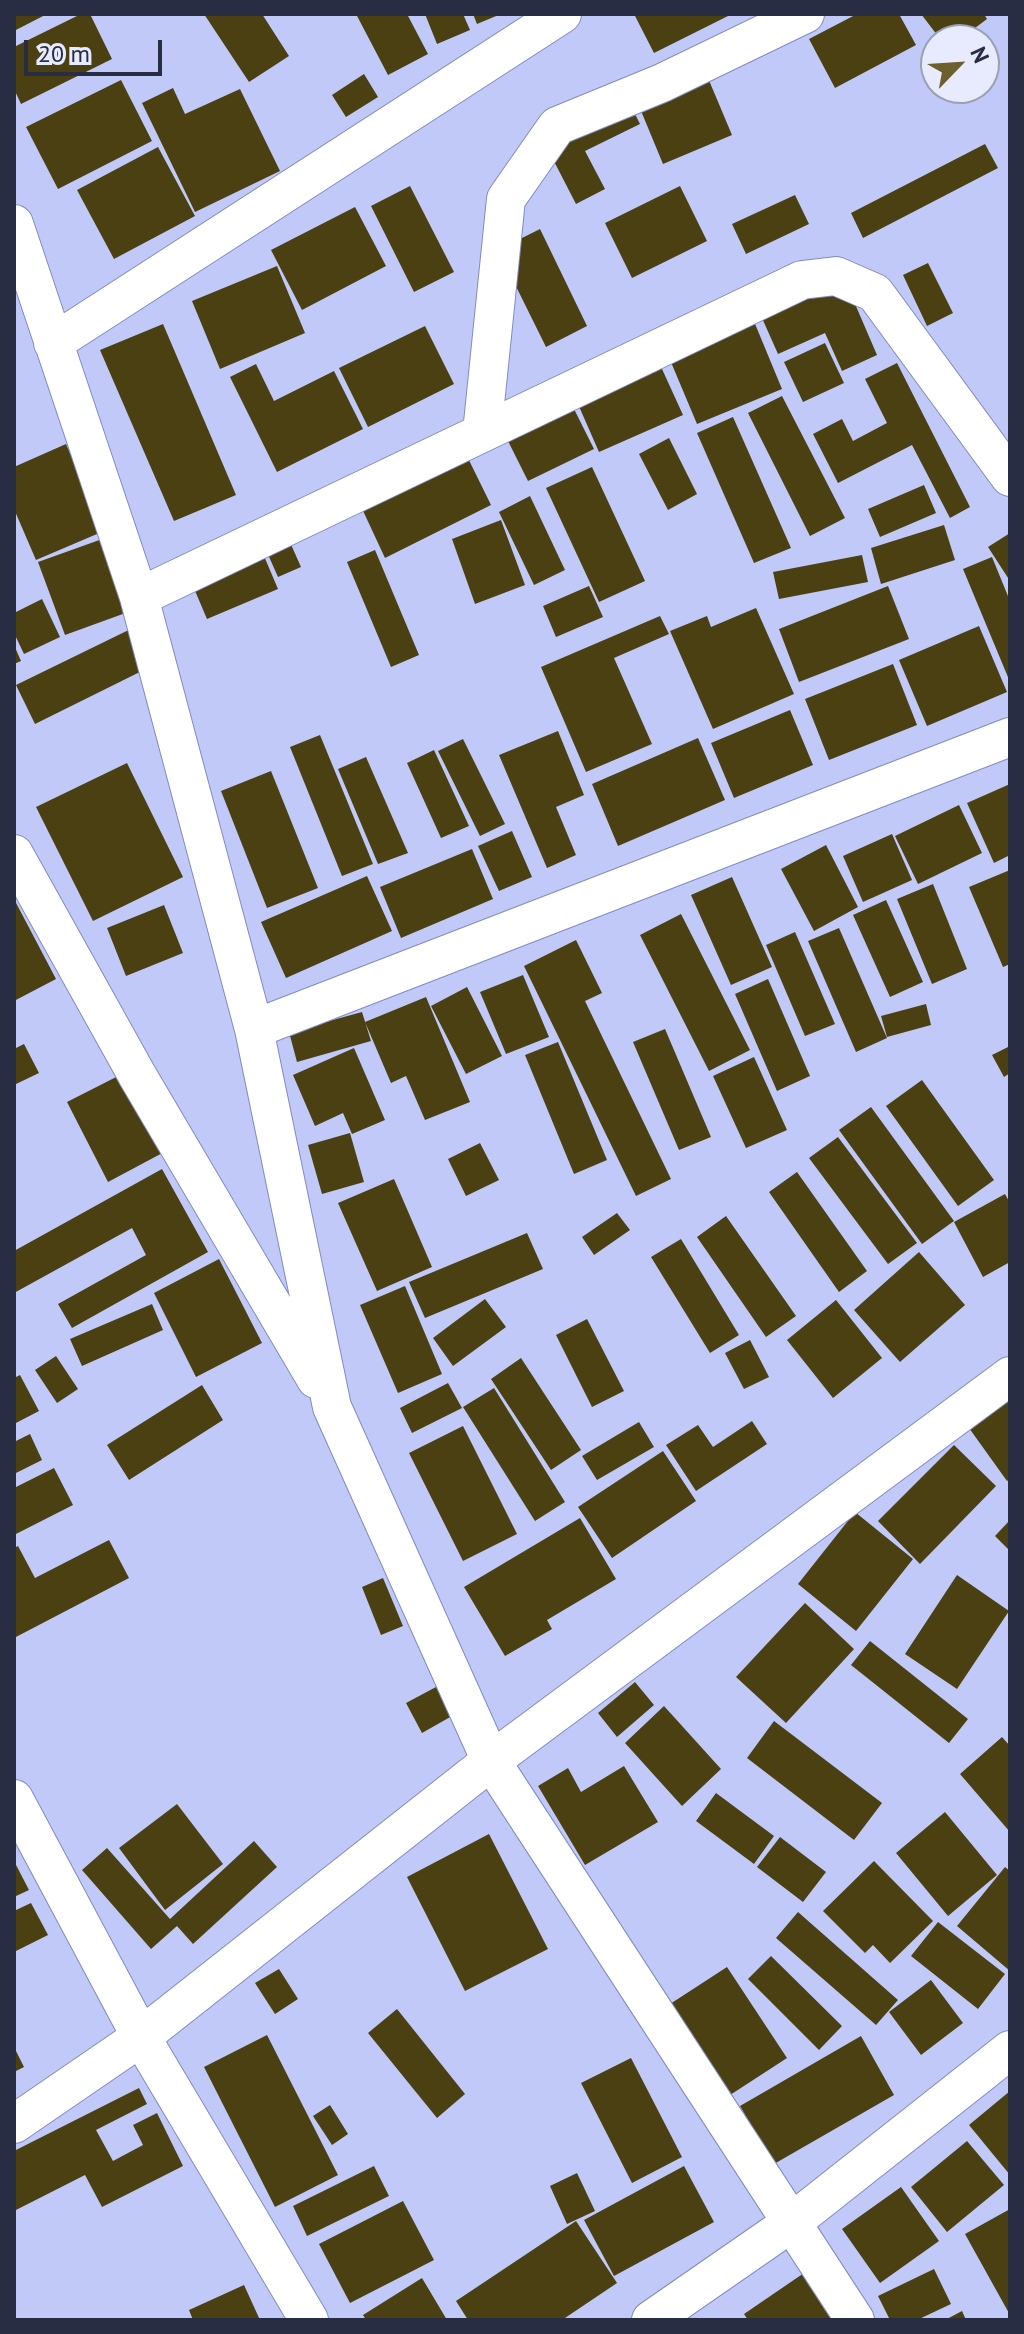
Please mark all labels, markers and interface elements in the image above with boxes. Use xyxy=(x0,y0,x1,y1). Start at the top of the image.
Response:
scale bar xyxy=(28,24,166,74)
north arrow xyxy=(920,24,1000,104)
text: 20 m xyxy=(38,38,90,69)
text: N xyxy=(964,42,996,67)

